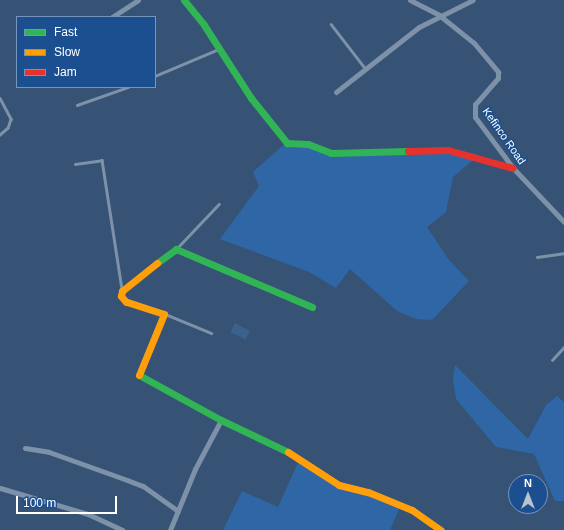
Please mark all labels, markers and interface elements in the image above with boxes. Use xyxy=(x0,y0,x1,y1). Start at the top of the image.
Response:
legend xyxy=(16,16,156,88)
text: Fast xyxy=(54,25,77,39)
text: Slow xyxy=(54,45,80,59)
text: Jam xyxy=(54,65,77,79)
street label: Kefinco Road xyxy=(480,105,528,167)
north arrow xyxy=(508,474,548,514)
text: N xyxy=(524,477,532,489)
scale bar xyxy=(18,488,119,514)
text: 100 m xyxy=(23,496,56,510)

